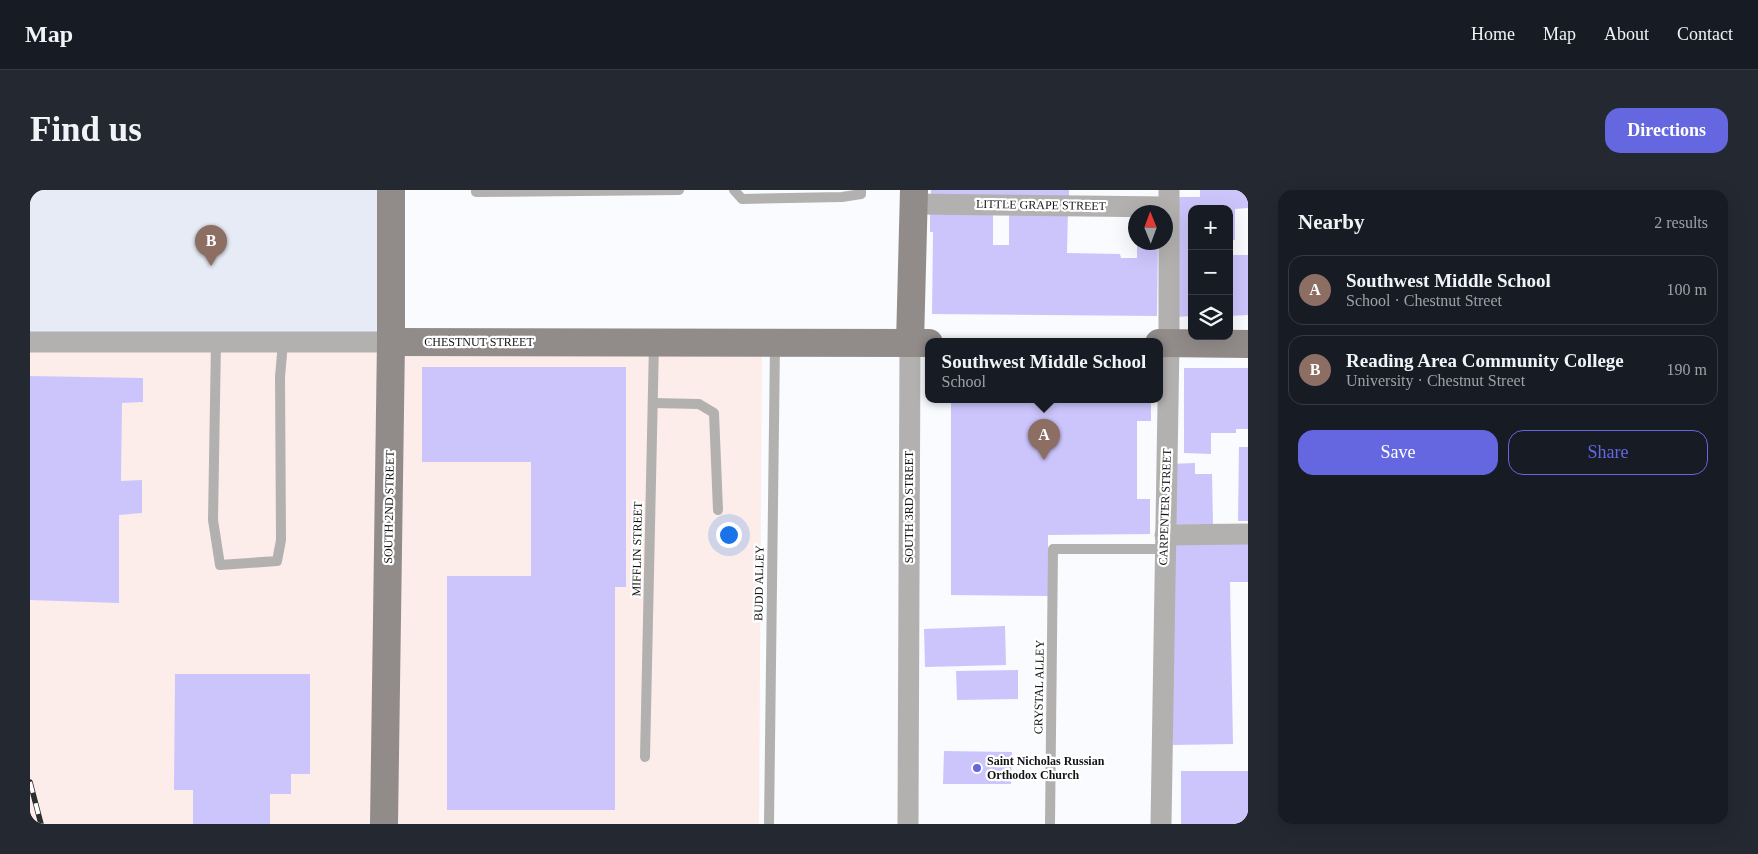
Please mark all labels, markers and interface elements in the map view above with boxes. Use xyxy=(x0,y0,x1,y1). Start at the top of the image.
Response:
text: Map xyxy=(25,21,73,47)
text: Home xyxy=(1471,24,1515,44)
text: Map xyxy=(1543,24,1576,44)
text: About xyxy=(1604,24,1649,44)
text: Contact xyxy=(1677,24,1733,44)
button: Directions xyxy=(1605,108,1728,153)
text: Find us xyxy=(30,110,142,149)
street label: LITTLE GRAPE STREET xyxy=(976,197,1107,213)
north arrow xyxy=(1128,205,1173,250)
map controls xyxy=(1188,205,1233,340)
button: + xyxy=(1188,205,1233,250)
text: Nearby xyxy=(1298,210,1365,234)
text: 2 results xyxy=(1654,214,1708,231)
pin: B xyxy=(195,225,227,266)
button: − xyxy=(1188,250,1233,295)
text: Southwest Middle School xyxy=(1346,270,1551,291)
text: A xyxy=(1309,281,1321,298)
text: 100 m xyxy=(1667,281,1707,298)
text: School · Chestnut Street xyxy=(1346,292,1502,309)
button: layers xyxy=(1188,295,1233,340)
street label: CHESTNUT STREET xyxy=(424,335,534,349)
popup xyxy=(925,338,1163,403)
text: Reading Area Community College xyxy=(1346,350,1624,371)
text: Southwest Middle School xyxy=(942,351,1146,372)
text: B xyxy=(1310,361,1320,378)
text: 190 m xyxy=(1667,361,1707,378)
text: University · Chestnut Street xyxy=(1346,372,1525,389)
text: School xyxy=(942,373,986,390)
pin: A xyxy=(1028,419,1060,460)
button: Save xyxy=(1298,430,1498,475)
button: Share xyxy=(1508,430,1708,475)
street label: CARPENTER STREET xyxy=(1156,448,1174,566)
street label: SOUTH 2ND STREET xyxy=(381,450,397,564)
street label: SOUTH 3RD STREET xyxy=(902,450,916,563)
street label: MIFFLIN STREET xyxy=(629,501,645,597)
your location xyxy=(716,522,742,548)
street label: BUDD ALLEY xyxy=(751,545,767,621)
street label: CRYSTAL ALLEY xyxy=(1031,639,1047,734)
place label: Saint Nicholas Russian Orthodox Church xyxy=(987,754,1105,782)
marker: Saint Nicholas Russian Orthodox Church xyxy=(971,762,983,774)

